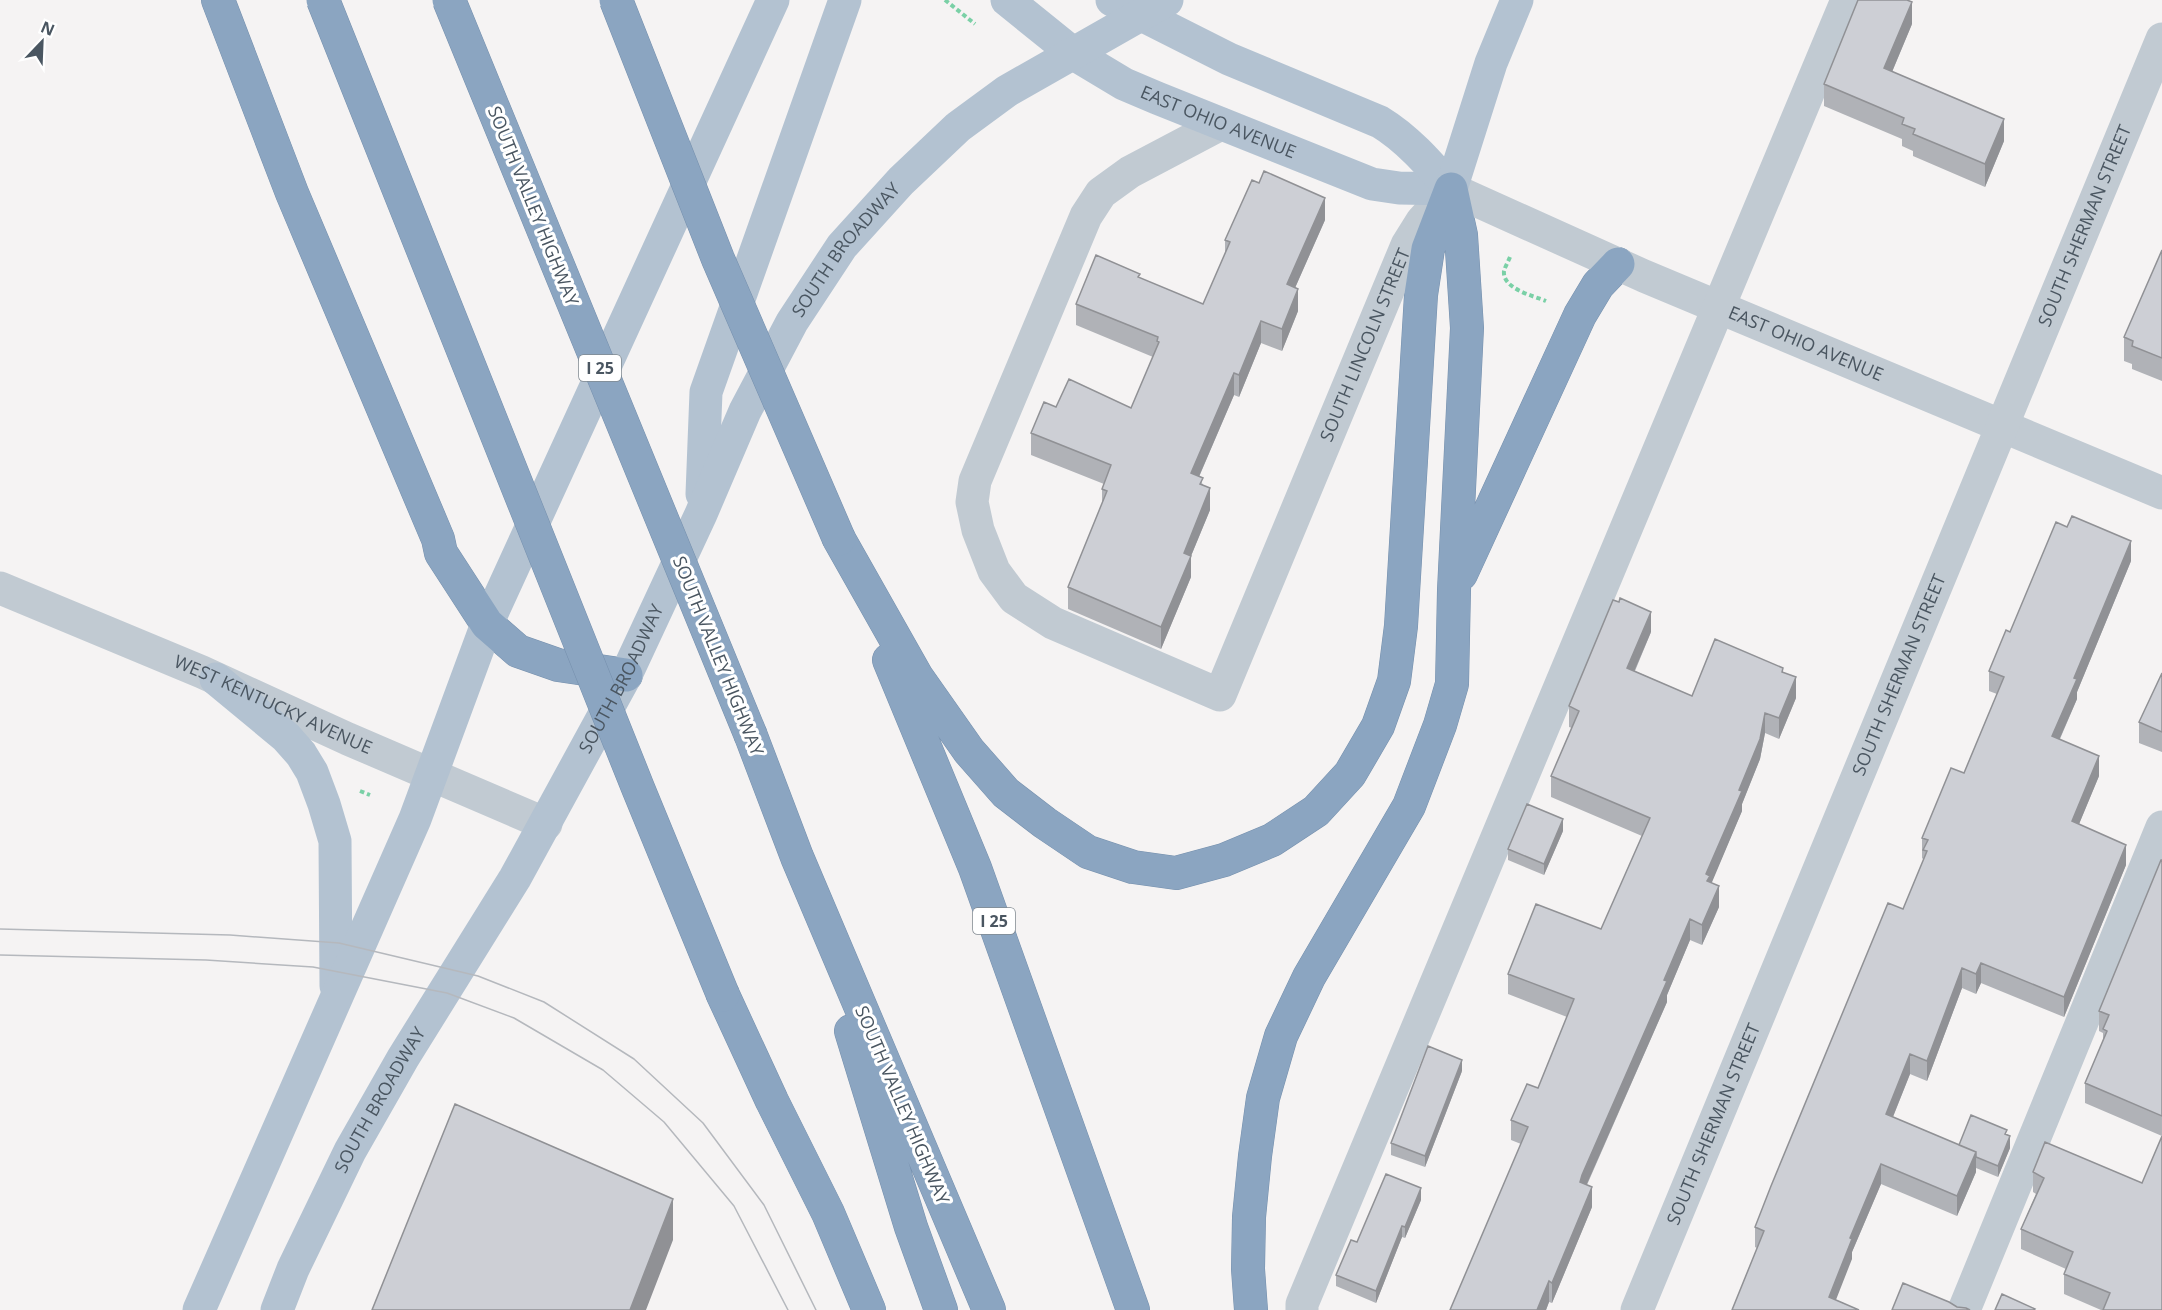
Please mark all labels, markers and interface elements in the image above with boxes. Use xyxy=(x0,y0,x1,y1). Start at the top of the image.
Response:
north arrow xyxy=(12,12,72,72)
text: N xyxy=(38,16,58,41)
street label: EAST OHIO AVENUE xyxy=(1137,79,1300,163)
street label: SOUTH VALLEY HIGHWAY xyxy=(483,102,585,310)
street label: SOUTH SHERMAN STREET xyxy=(2032,121,2136,330)
street label: SOUTH BROADWAY xyxy=(786,176,905,321)
street label: SOUTH LINCOLN STREET xyxy=(1314,245,1415,445)
street label: EAST OHIO AVENUE xyxy=(1725,300,1887,386)
road number: I 25 xyxy=(579,355,621,381)
street label: SOUTH VALLEY HIGHWAY xyxy=(668,552,770,760)
street label: SOUTH SHERMAN STREET xyxy=(1846,570,1951,779)
street label: SOUTH BROADWAY xyxy=(573,599,669,757)
street label: WEST KENTUCKY AVENUE xyxy=(171,649,376,759)
road number: I 25 xyxy=(973,908,1015,934)
street label: SOUTH VALLEY HIGHWAY xyxy=(850,1002,956,1208)
street label: SOUTH SHERMAN STREET xyxy=(1661,1019,1765,1228)
street label: SOUTH BROADWAY xyxy=(328,1021,431,1177)

